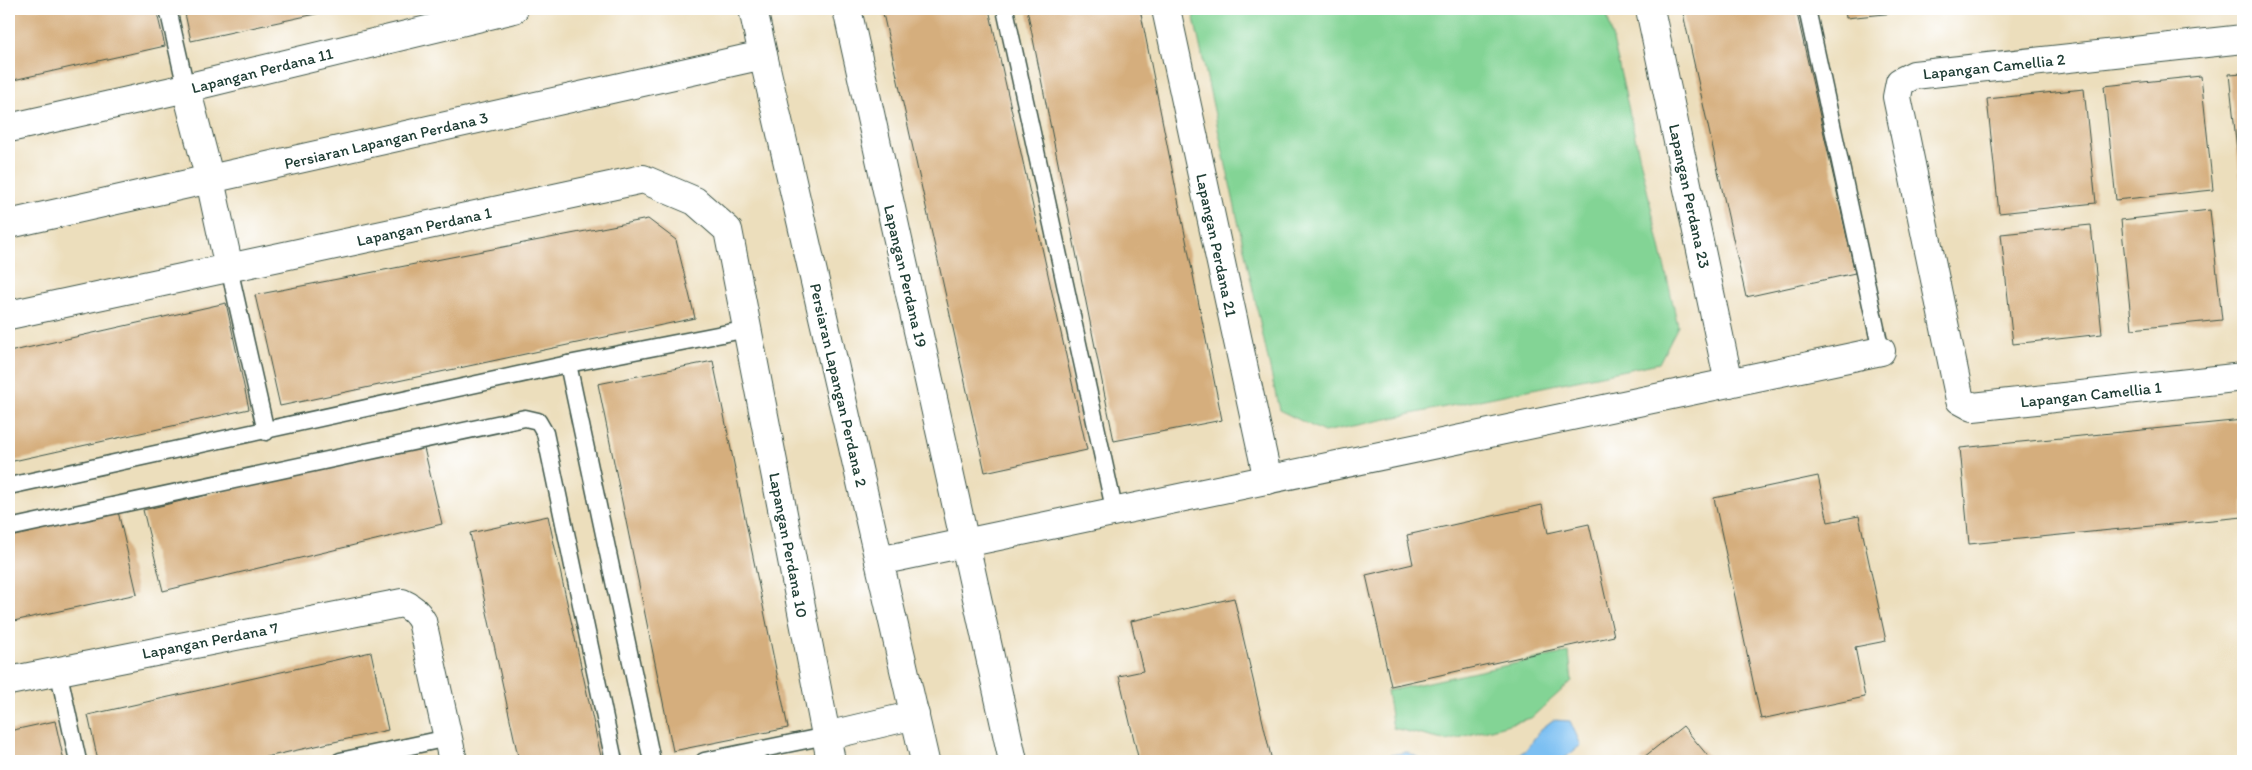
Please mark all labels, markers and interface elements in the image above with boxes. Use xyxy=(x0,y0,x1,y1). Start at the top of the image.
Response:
street label: Lapangan Perdana 11 xyxy=(189,44,335,97)
street label: Lapangan Camellia 2 xyxy=(1922,50,2067,83)
street label: Persiaran Lapangan Perdana 3 xyxy=(282,108,490,173)
street label: Lapangan Perdana 23 xyxy=(1665,122,1714,270)
street label: Lapangan Perdana 21 xyxy=(1192,172,1241,319)
street label: Lapangan Perdana 1 xyxy=(355,203,494,250)
street label: Lapangan Perdana 19 xyxy=(880,203,931,349)
street label: Persiaran Lapangan Perdana 2 xyxy=(806,281,871,489)
street label: Lapangan Camellia 1 xyxy=(2019,378,2163,411)
street label: Lapangan Perdana 10 xyxy=(765,471,812,619)
street label: Lapangan Perdana 7 xyxy=(140,618,280,663)

